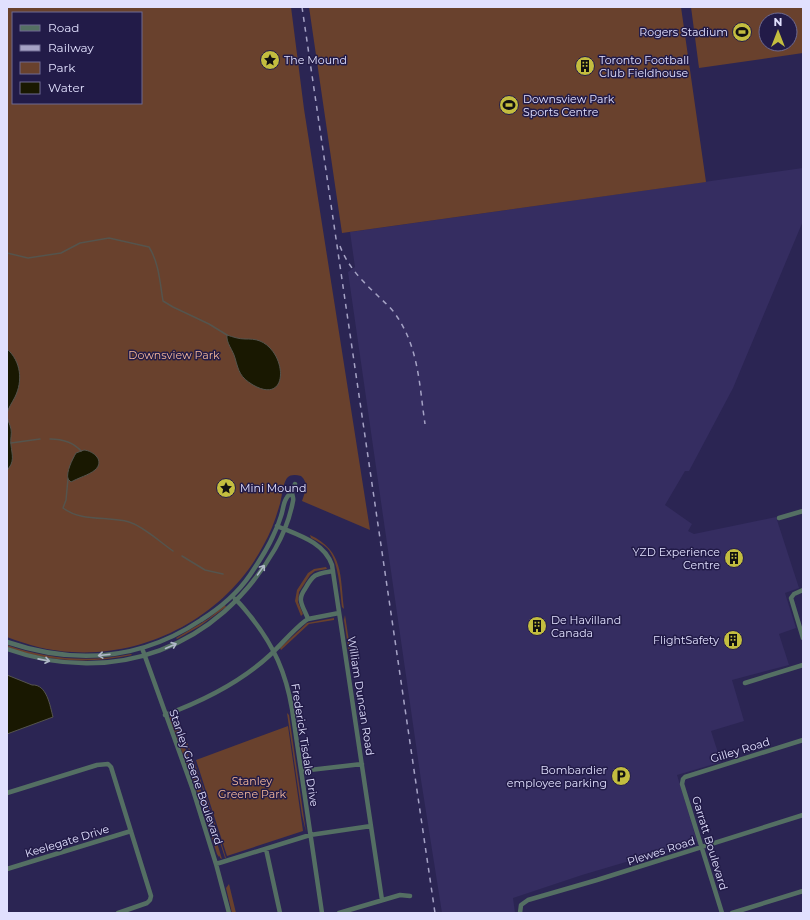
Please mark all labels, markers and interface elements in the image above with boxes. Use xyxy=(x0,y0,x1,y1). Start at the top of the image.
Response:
legend xyxy=(12,12,142,104)
north arrow xyxy=(758,12,798,52)
text: N xyxy=(774,15,782,29)
text: Road xyxy=(48,20,79,35)
sports icon: Rogers Stadium xyxy=(731,21,753,43)
place label: Rogers Stadium xyxy=(639,25,728,39)
text: Railway xyxy=(48,40,94,55)
place icon: The Mound xyxy=(259,49,281,71)
place label: The Mound xyxy=(284,53,347,67)
place label: Toronto Football Club Fieldhouse xyxy=(599,53,689,80)
building icon: Toronto Football Club Fieldhouse xyxy=(574,55,596,77)
text: Park xyxy=(48,60,76,75)
text: Water xyxy=(48,80,85,95)
place label: Downsview Park Sports Centre xyxy=(523,92,615,119)
sports icon: Downsview Park Sports Centre xyxy=(498,94,520,116)
park label: Downsview Park xyxy=(128,348,220,362)
place icon: Mini Mound xyxy=(215,477,237,499)
place label: Mini Mound xyxy=(240,481,306,495)
place label: YZD Experience Centre xyxy=(633,545,720,572)
building icon: YZD Experience Centre xyxy=(723,547,745,569)
one-way arrow xyxy=(257,565,265,576)
place label: De Havilland Canada xyxy=(551,613,621,640)
building icon: De Havilland Canada xyxy=(526,615,548,637)
building icon: FlightSafety xyxy=(722,629,744,651)
place label: FlightSafety xyxy=(653,633,719,647)
street label: William Duncan Road xyxy=(345,635,377,757)
one-way arrow xyxy=(165,641,177,649)
one-way arrow xyxy=(98,652,111,659)
one-way arrow xyxy=(38,656,51,664)
street label: Frederick Tisdale Drive xyxy=(288,682,322,808)
street label: Stanley Greene Boulevard xyxy=(166,707,226,847)
street label: Gilley Road xyxy=(709,734,771,766)
place label: Bombardier employee parking xyxy=(507,763,607,790)
parking icon: Bombardier employee parking xyxy=(610,765,632,787)
park label: Stanley Greene Park xyxy=(218,774,286,801)
street label: Garratt Boulevard xyxy=(689,794,731,892)
street label: Keelegate Drive xyxy=(23,821,111,860)
street label: Plewes Road xyxy=(625,833,697,869)

